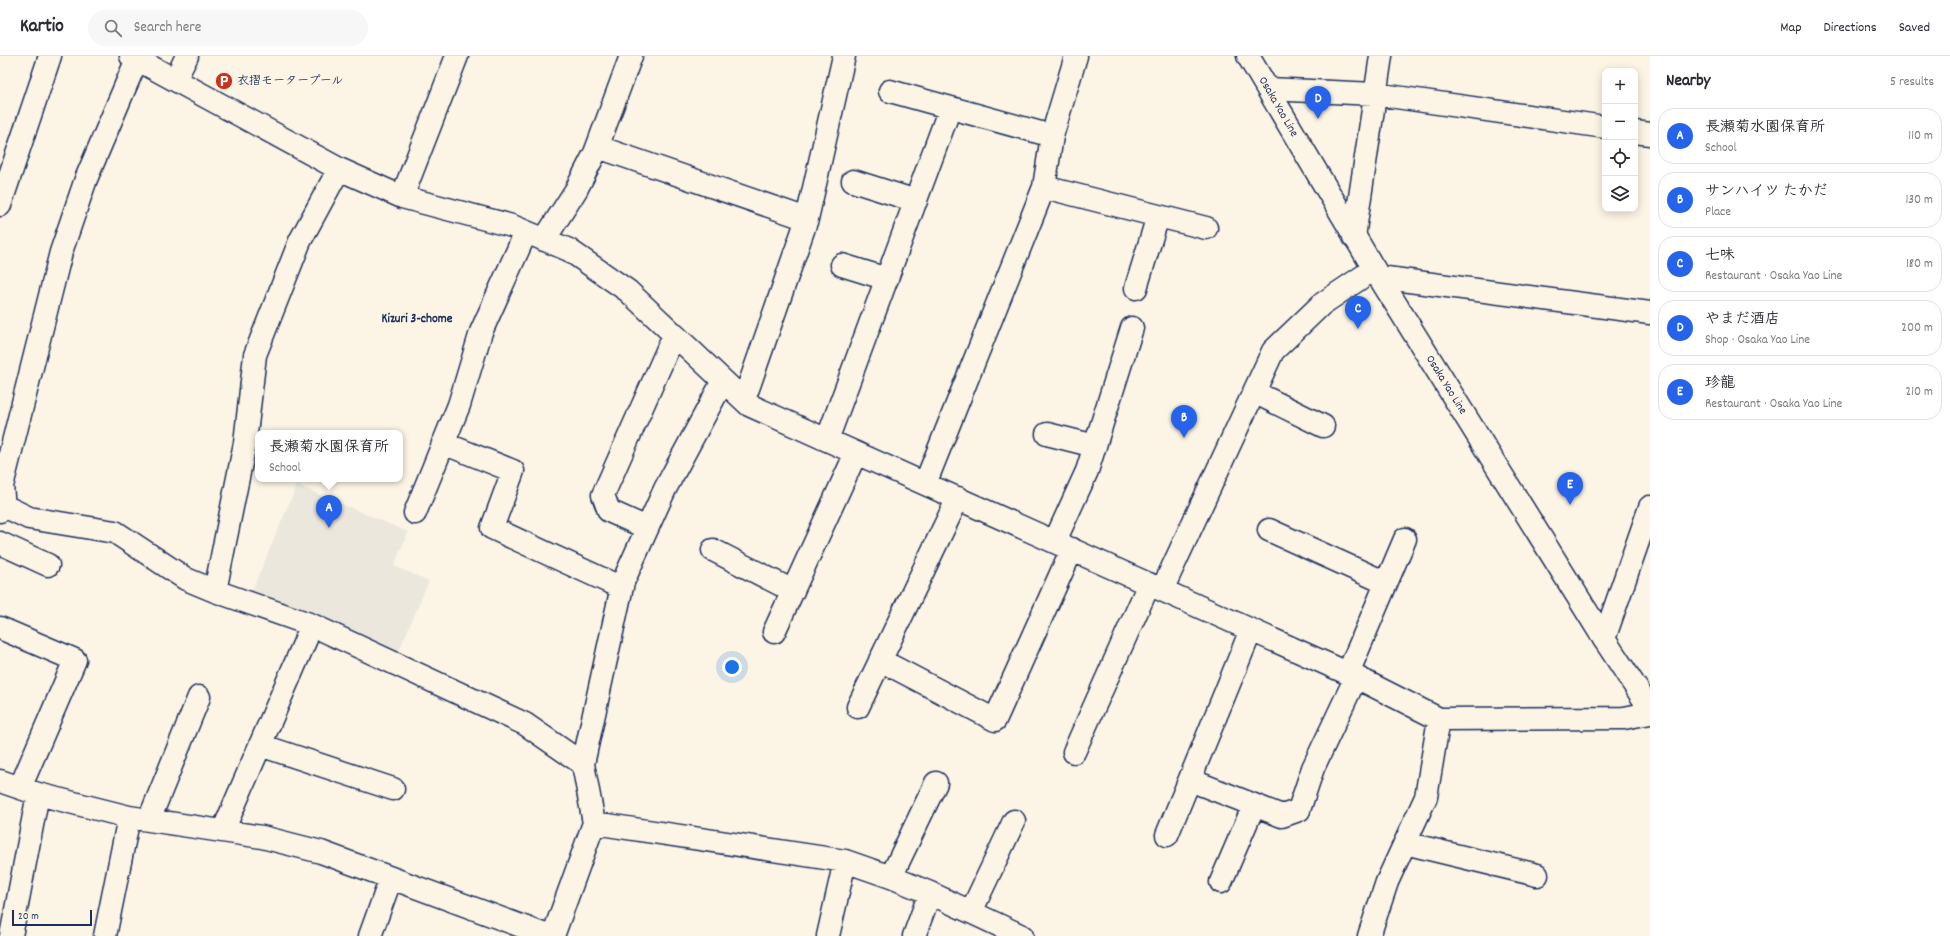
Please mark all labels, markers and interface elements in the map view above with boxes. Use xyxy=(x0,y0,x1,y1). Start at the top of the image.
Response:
search box xyxy=(88,10,368,46)
text: Kartio xyxy=(20,14,64,41)
icon: search xyxy=(102,17,124,39)
text: Search here xyxy=(134,17,201,39)
text: Map xyxy=(1780,18,1802,38)
text: Directions xyxy=(1824,18,1877,38)
text: Saved xyxy=(1899,18,1930,38)
map controls xyxy=(1602,68,1638,212)
button: + xyxy=(1602,68,1638,104)
text: Nearby xyxy=(1666,70,1710,94)
parking icon: 衣摺モータープール xyxy=(214,71,234,91)
place label: 衣摺モータープール xyxy=(237,73,343,90)
text: 5 results xyxy=(1890,73,1934,92)
street label: Osaka Yao Line xyxy=(1254,74,1302,140)
pin: D xyxy=(1305,86,1331,119)
button: − xyxy=(1602,104,1638,140)
text: 長瀬菊水園保育所 xyxy=(1705,117,1825,139)
text: A xyxy=(1676,127,1684,146)
text: 110 m xyxy=(1908,127,1933,146)
text: School xyxy=(1705,139,1737,158)
button: locate xyxy=(1602,140,1638,176)
button: layers xyxy=(1602,176,1638,212)
text: サンハイツ たかだ xyxy=(1705,181,1828,203)
text: B xyxy=(1677,191,1683,210)
text: 130 m xyxy=(1905,191,1933,210)
text: Place xyxy=(1705,203,1731,222)
text: 七味 xyxy=(1705,245,1735,267)
text: C xyxy=(1677,255,1683,274)
text: 180 m xyxy=(1906,255,1933,274)
text: Restaurant · Osaka Yao Line xyxy=(1705,267,1842,286)
pin: C xyxy=(1345,296,1371,329)
text: やまだ酒店 xyxy=(1705,309,1780,331)
district label: Kizuri 3-chome xyxy=(382,310,453,329)
text: D xyxy=(1677,319,1683,338)
text: 200 m xyxy=(1901,319,1933,338)
text: Shop · Osaka Yao Line xyxy=(1705,331,1810,350)
street label: Osaka Yao Line xyxy=(1421,352,1471,418)
text: 珍龍 xyxy=(1705,373,1735,395)
text: E xyxy=(1677,383,1683,402)
text: 210 m xyxy=(1905,383,1933,402)
text: Restaurant · Osaka Yao Line xyxy=(1705,395,1842,414)
pin: B xyxy=(1171,405,1197,438)
popup xyxy=(255,430,403,482)
text: 長瀬菊水園保育所 xyxy=(269,437,389,459)
text: School xyxy=(269,459,301,478)
pin: E xyxy=(1557,472,1583,505)
pin: A xyxy=(316,495,342,528)
your location xyxy=(722,657,742,677)
scale bar xyxy=(12,908,92,927)
text: 20 m xyxy=(18,909,39,925)

